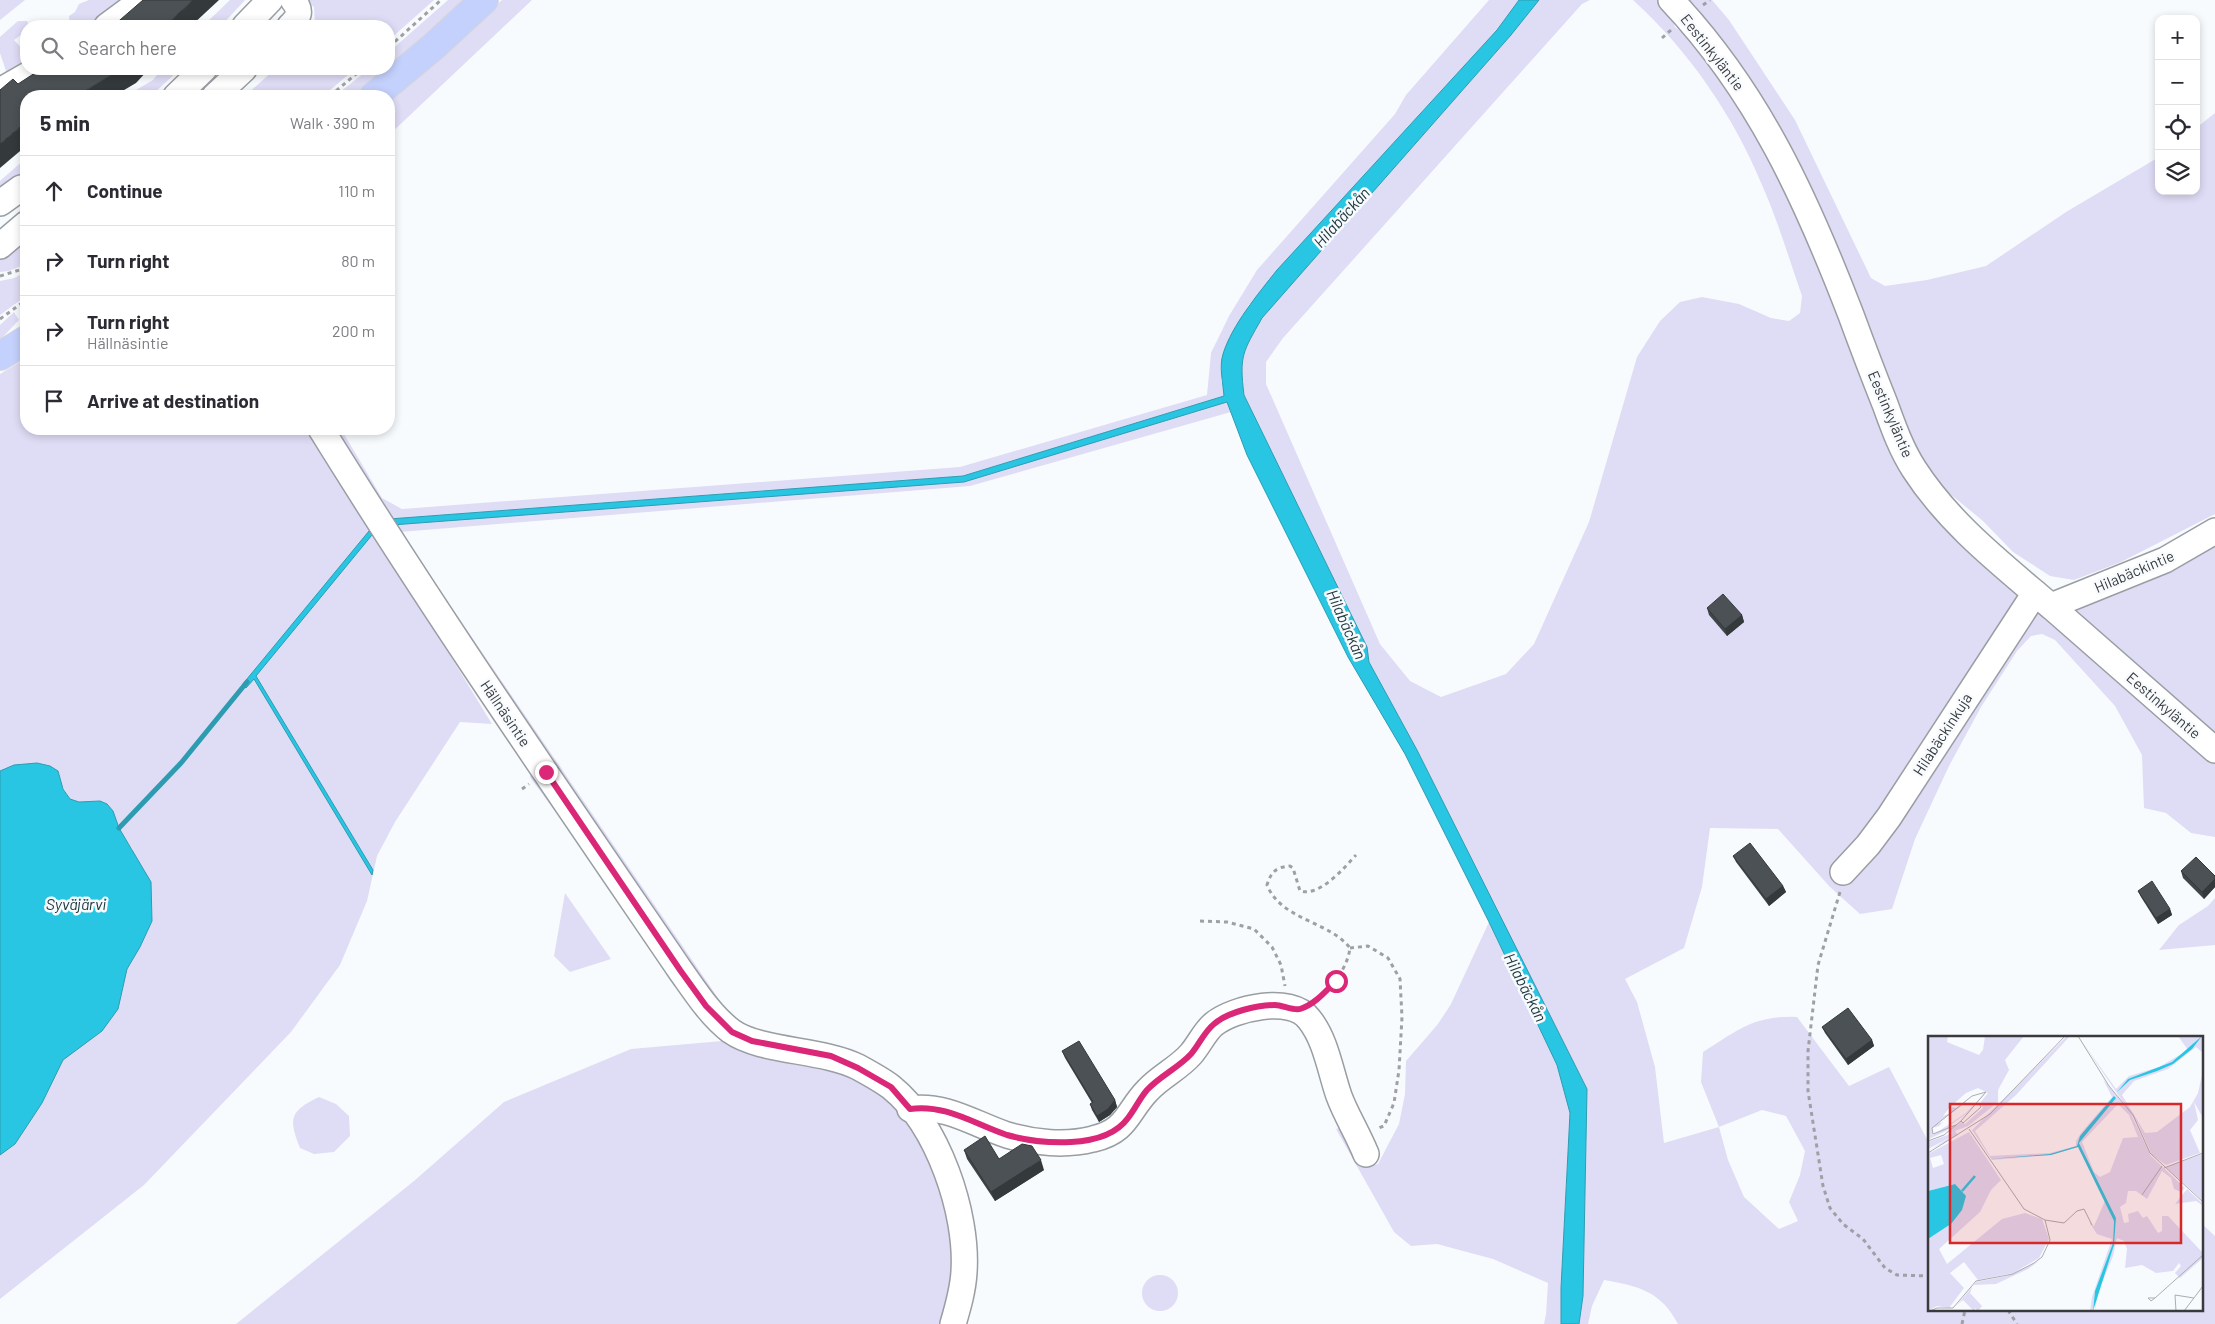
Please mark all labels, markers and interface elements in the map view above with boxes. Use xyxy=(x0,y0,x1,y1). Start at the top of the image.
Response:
street label: Eestinkyläntie xyxy=(1677,10,1749,94)
map controls xyxy=(2155,15,2200,195)
button: + xyxy=(2155,15,2200,60)
search box xyxy=(20,20,395,75)
icon: search xyxy=(38,34,66,62)
text: Search here xyxy=(78,36,177,59)
button: − xyxy=(2155,60,2200,105)
button: locate xyxy=(2155,105,2200,150)
text: 5 min xyxy=(40,110,90,135)
text: Walk · 390 m xyxy=(290,113,375,132)
button: layers xyxy=(2155,150,2200,195)
icon: ahead xyxy=(40,177,68,205)
text: Continue xyxy=(87,179,163,202)
text: 110 m xyxy=(338,181,375,200)
water label: Hilabäckån xyxy=(1309,183,1373,251)
icon: right xyxy=(40,247,68,275)
text: Turn right xyxy=(87,249,169,272)
text: 80 m xyxy=(341,251,375,270)
text: Turn right xyxy=(87,310,169,333)
icon: right xyxy=(40,317,68,345)
text: 200 m xyxy=(332,321,375,340)
text: Hällnäsintie xyxy=(87,333,169,352)
street label: Eestinkyläntie xyxy=(1865,368,1917,460)
icon: arrive xyxy=(40,387,68,415)
text: Arrive at destination xyxy=(87,389,259,412)
street label: Hilabäckintie xyxy=(2091,546,2177,596)
water label: Hilabäckån xyxy=(1323,586,1371,662)
street label: Eestinkyläntie xyxy=(2123,668,2205,742)
street label: Hällnäsintie xyxy=(477,676,535,750)
street label: Hilabäckinkuja xyxy=(1909,689,1975,779)
route end xyxy=(535,761,558,784)
water label: Syväjärvi xyxy=(46,894,106,913)
water label: Hilabäckån xyxy=(1501,950,1551,1024)
route start xyxy=(1325,970,1348,993)
inset map xyxy=(1928,1036,2202,1312)

